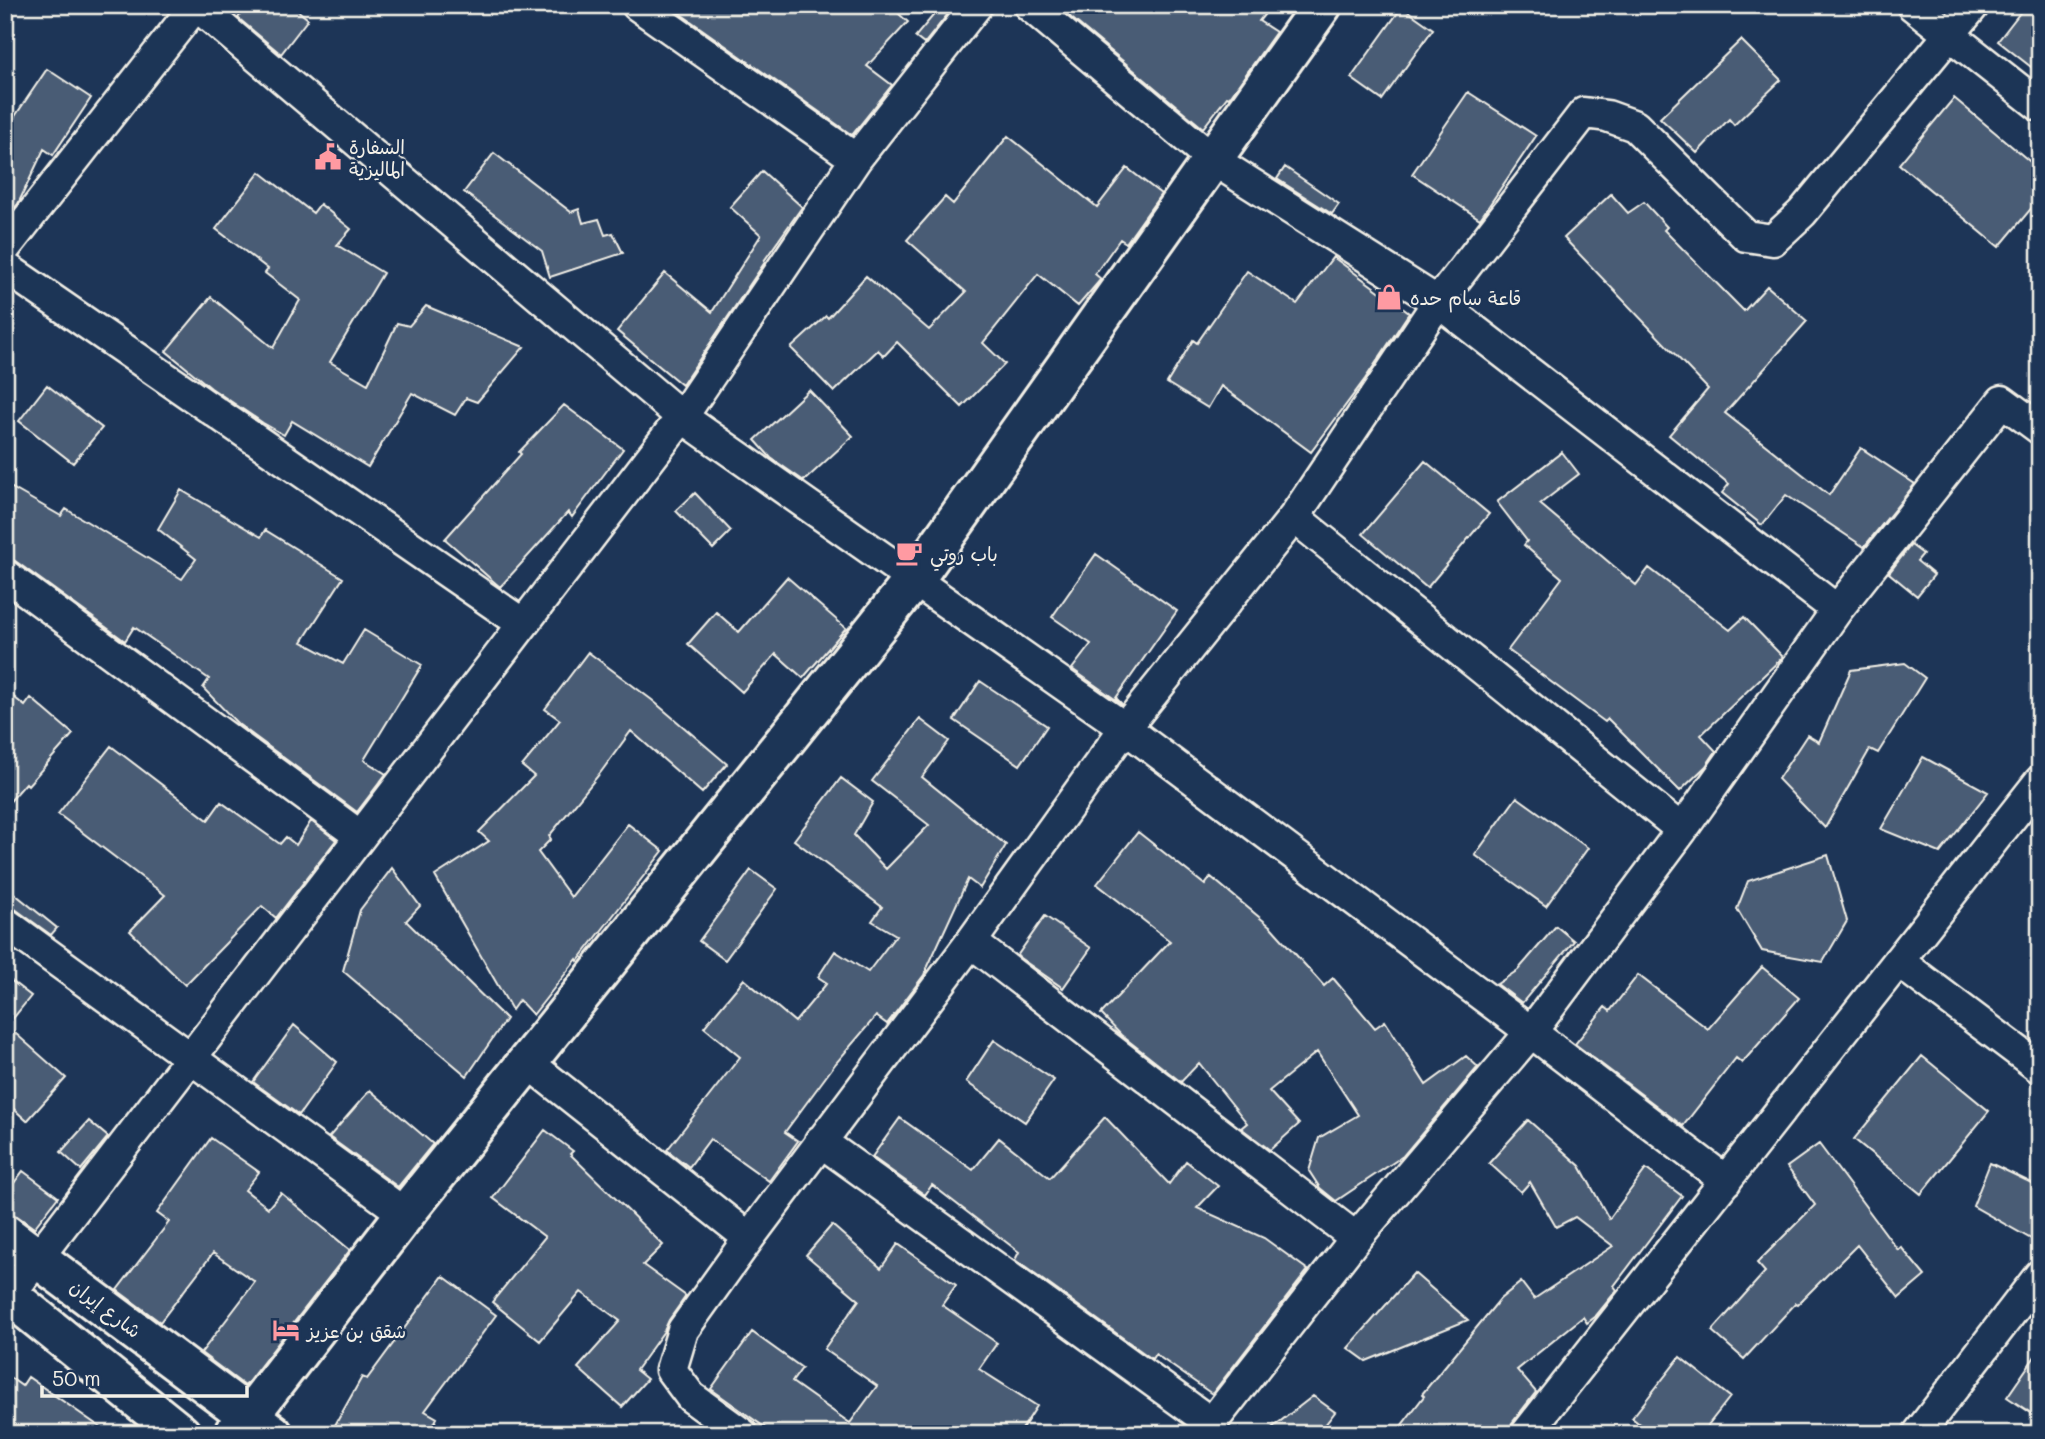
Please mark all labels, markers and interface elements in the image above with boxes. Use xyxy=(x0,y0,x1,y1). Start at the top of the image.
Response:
place label: السفارة الماليزية xyxy=(349,134,405,181)
public building icon: السفارة الماليزية xyxy=(313,142,343,172)
shop icon: قاعة سام حده xyxy=(1374,282,1404,312)
place label: قاعة سام حده xyxy=(1410,285,1521,313)
cafe icon: باب روتي xyxy=(894,538,924,568)
place label: باب روتي xyxy=(930,541,998,571)
street label: شارع إيران xyxy=(64,1273,146,1344)
hotel icon: شقق بن عزيز xyxy=(271,1315,301,1345)
place label: شقق بن عزيز xyxy=(305,1318,406,1343)
scale bar xyxy=(42,1355,247,1399)
text: 50 m xyxy=(52,1364,101,1391)

